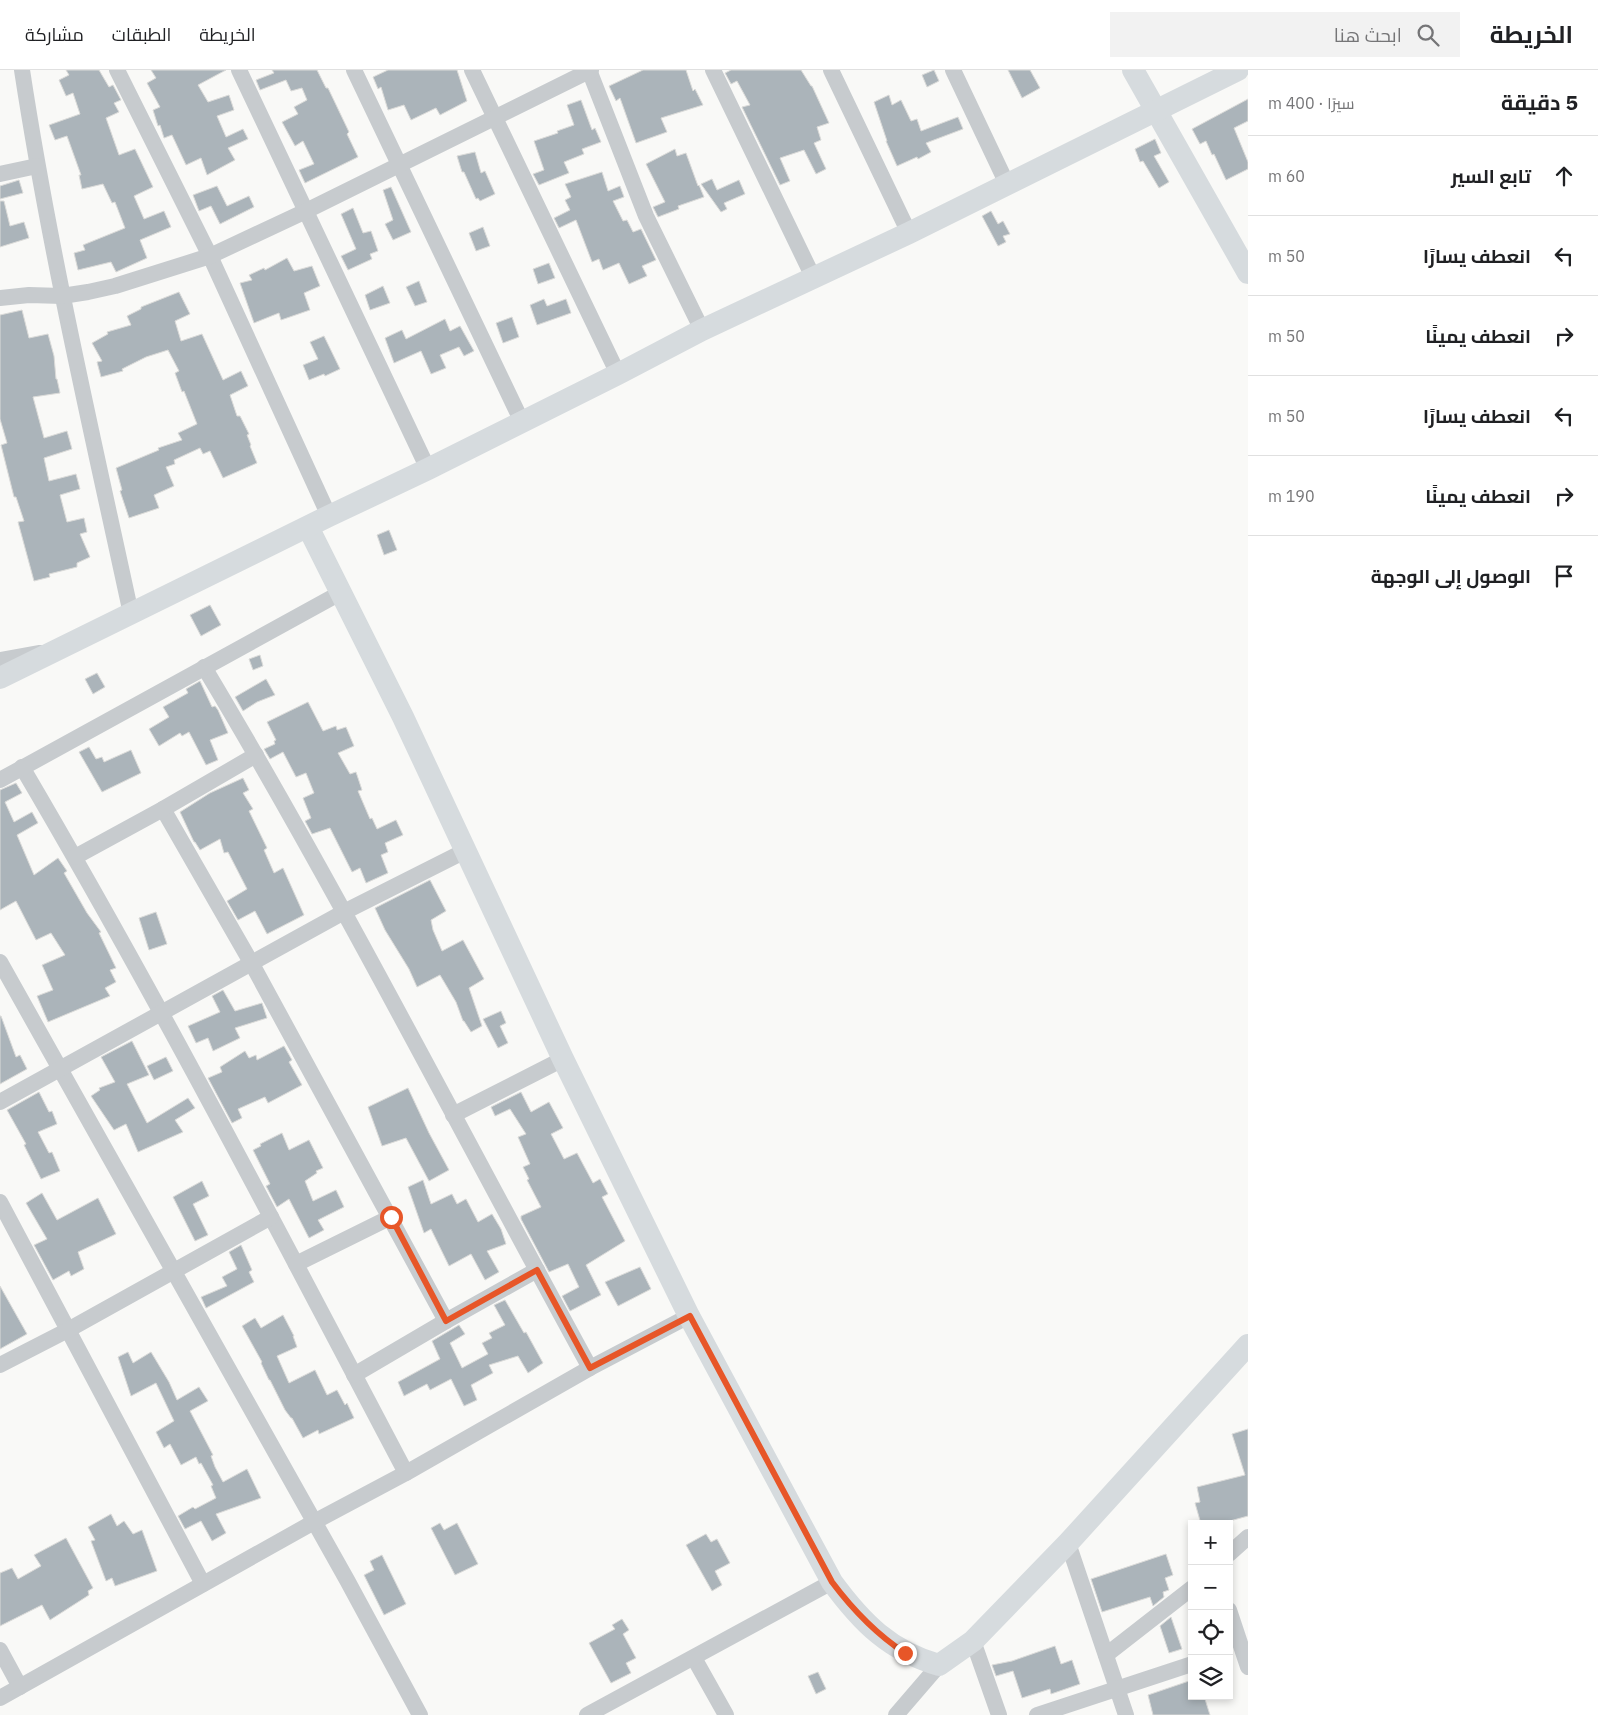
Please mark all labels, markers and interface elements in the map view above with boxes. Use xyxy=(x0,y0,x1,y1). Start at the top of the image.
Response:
search box xyxy=(1110,12,1460,57)
text: الخريطة xyxy=(1490,18,1573,50)
icon: search xyxy=(1414,21,1442,49)
text: مشاركة xyxy=(25,23,84,46)
text: الطبقات xyxy=(112,23,171,46)
text: الخريطة xyxy=(199,23,256,46)
text: ابحث هنا xyxy=(1334,23,1402,47)
text: 5 دقيقة xyxy=(1501,88,1578,116)
text: سيرًا · 400 m xyxy=(1268,93,1354,113)
icon: ahead xyxy=(1550,162,1578,190)
text: تابع السير xyxy=(1451,164,1531,188)
text: 60 m xyxy=(1268,166,1305,186)
icon: left xyxy=(1550,242,1578,270)
text: انعطف يسارًا xyxy=(1423,244,1531,268)
text: 50 m xyxy=(1268,246,1305,266)
icon: right xyxy=(1550,322,1578,350)
text: انعطف يمينًا xyxy=(1425,324,1531,348)
text: 50 m xyxy=(1268,326,1305,346)
icon: left xyxy=(1550,402,1578,430)
text: انعطف يسارًا xyxy=(1423,404,1531,428)
text: 50 m xyxy=(1268,406,1305,426)
icon: right xyxy=(1550,482,1578,510)
text: انعطف يمينًا xyxy=(1425,484,1531,508)
text: 190 m xyxy=(1268,486,1315,506)
icon: arrive xyxy=(1550,562,1578,590)
text: الوصول إلى الوجهة xyxy=(1371,564,1531,588)
route start xyxy=(380,1206,403,1229)
map controls xyxy=(1188,1520,1233,1700)
button: + xyxy=(1188,1520,1233,1565)
button: − xyxy=(1188,1565,1233,1610)
button: locate xyxy=(1188,1610,1233,1655)
route end xyxy=(894,1642,917,1665)
button: layers xyxy=(1188,1655,1233,1700)

